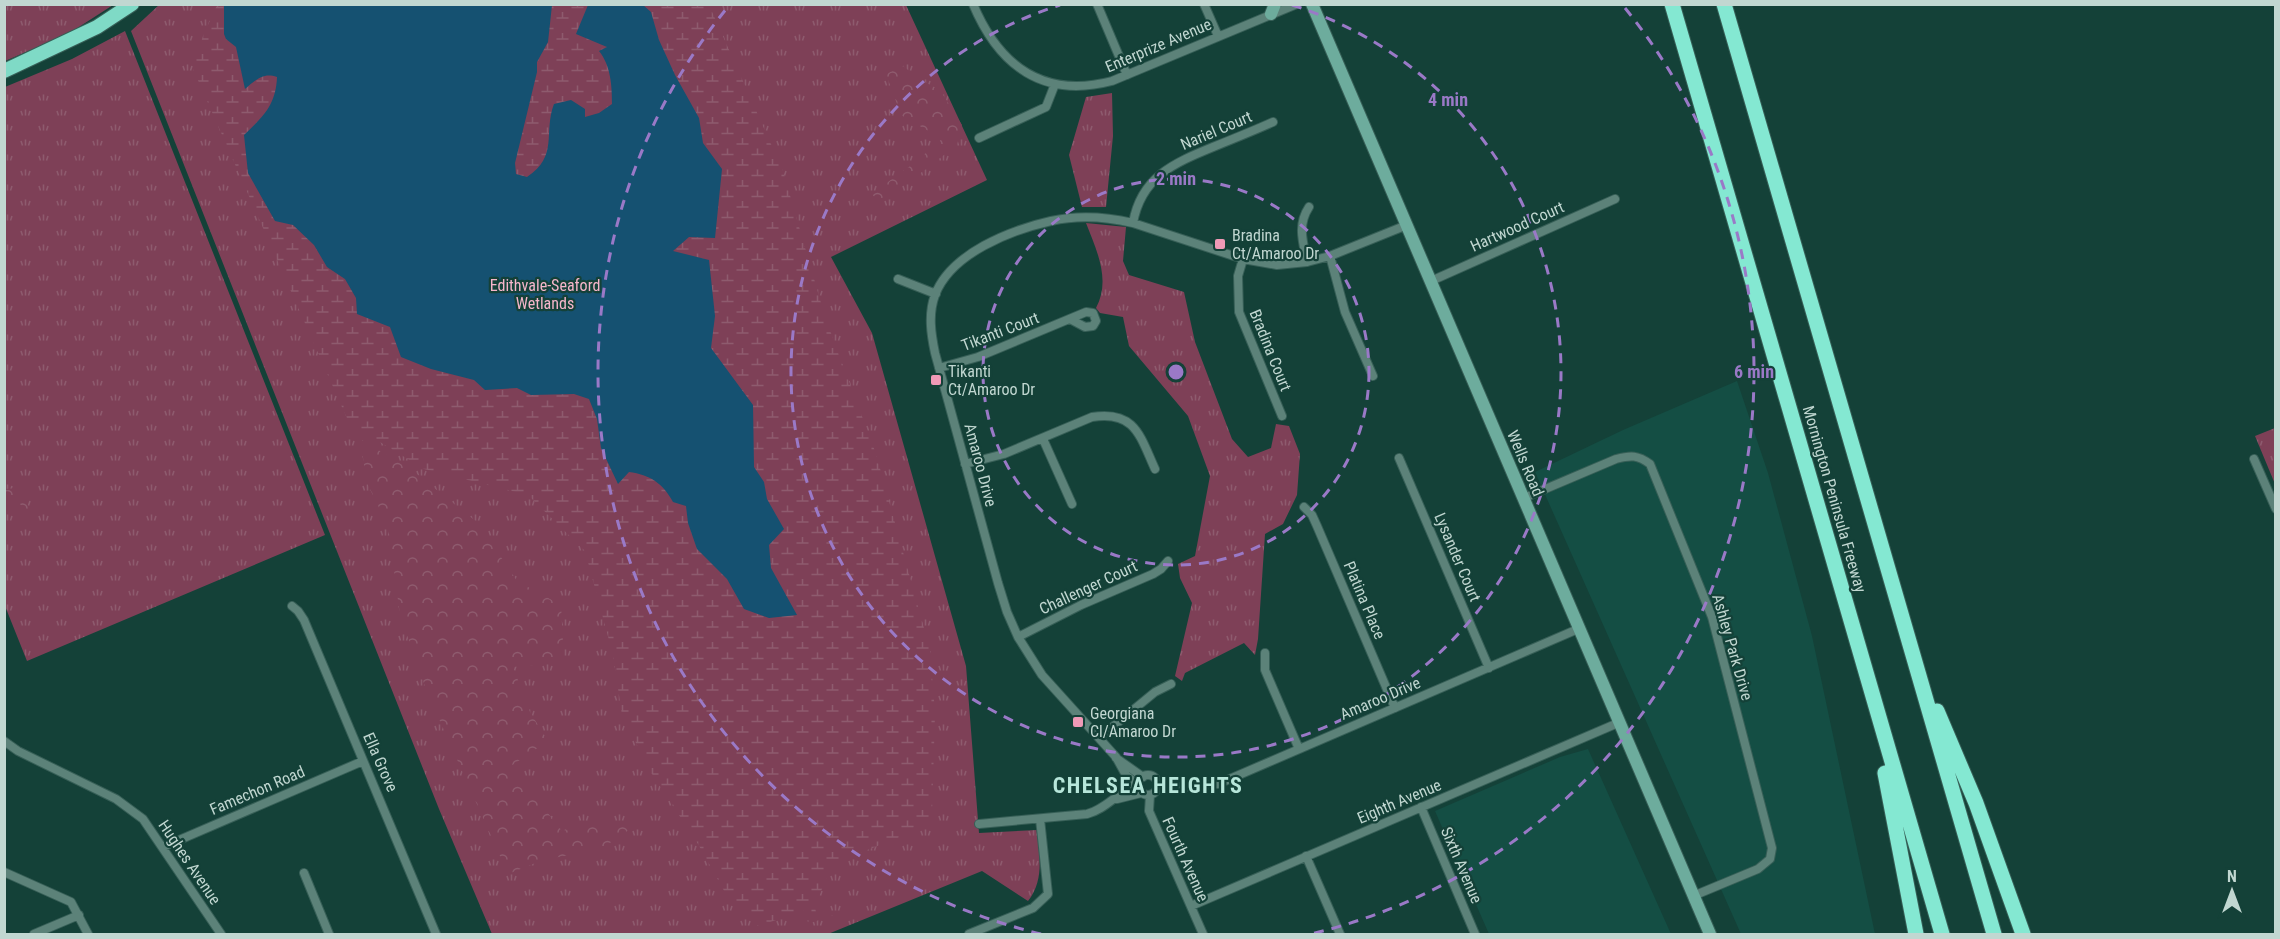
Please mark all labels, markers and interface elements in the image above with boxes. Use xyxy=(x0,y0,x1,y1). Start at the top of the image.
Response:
street label: Enterprize Avenue xyxy=(1102,15,1214,76)
text: 4 min xyxy=(1428,89,1468,110)
street label: Nariel Court xyxy=(1178,107,1255,154)
text: 2 min xyxy=(1156,168,1196,189)
street label: Hartwood Court xyxy=(1467,197,1567,256)
place label: Bradina Ct/Amaroo Dr xyxy=(1232,226,1319,263)
marker: Bradina Ct/Amaroo Dr xyxy=(1213,237,1227,251)
park label: Edithvale-Seaford Wetlands xyxy=(490,276,600,313)
street label: Bradina Court xyxy=(1246,307,1296,394)
street label: Tikanti Court xyxy=(959,308,1042,355)
text: 6 min xyxy=(1734,361,1774,382)
place label: Tikanti Ct/Amaroo Dr xyxy=(948,362,1035,399)
centre of rings xyxy=(1166,362,1186,382)
marker: Tikanti Ct/Amaroo Dr xyxy=(929,373,943,387)
street label: Mornington Peninsula Freeway xyxy=(1799,404,1870,595)
street label: Amaroo Drive xyxy=(960,421,1001,509)
street label: Wells Road xyxy=(1503,427,1548,499)
street label: Lysander Court xyxy=(1430,510,1485,605)
street label: Challenger Court xyxy=(1036,556,1140,618)
street label: Platina Place xyxy=(1340,558,1389,642)
street label: Ashley Park Drive xyxy=(1708,592,1757,703)
street label: Amaroo Drive xyxy=(1337,673,1423,724)
place label: Georgiana Cl/Amaroo Dr xyxy=(1090,704,1176,741)
marker: Georgiana Cl/Amaroo Dr xyxy=(1071,715,1085,729)
street label: Ella Grove xyxy=(359,730,402,795)
street label: Famechon Road xyxy=(207,762,308,819)
district label: CHELSEA HEIGHTS xyxy=(1053,773,1243,798)
street label: Eighth Avenue xyxy=(1354,775,1444,828)
street label: Fourth Avenue xyxy=(1158,814,1213,905)
street label: Hughes Avenue xyxy=(154,816,225,908)
street label: Sixth Avenue xyxy=(1437,824,1486,906)
north arrow xyxy=(2202,861,2262,921)
text: N xyxy=(2227,867,2237,886)

